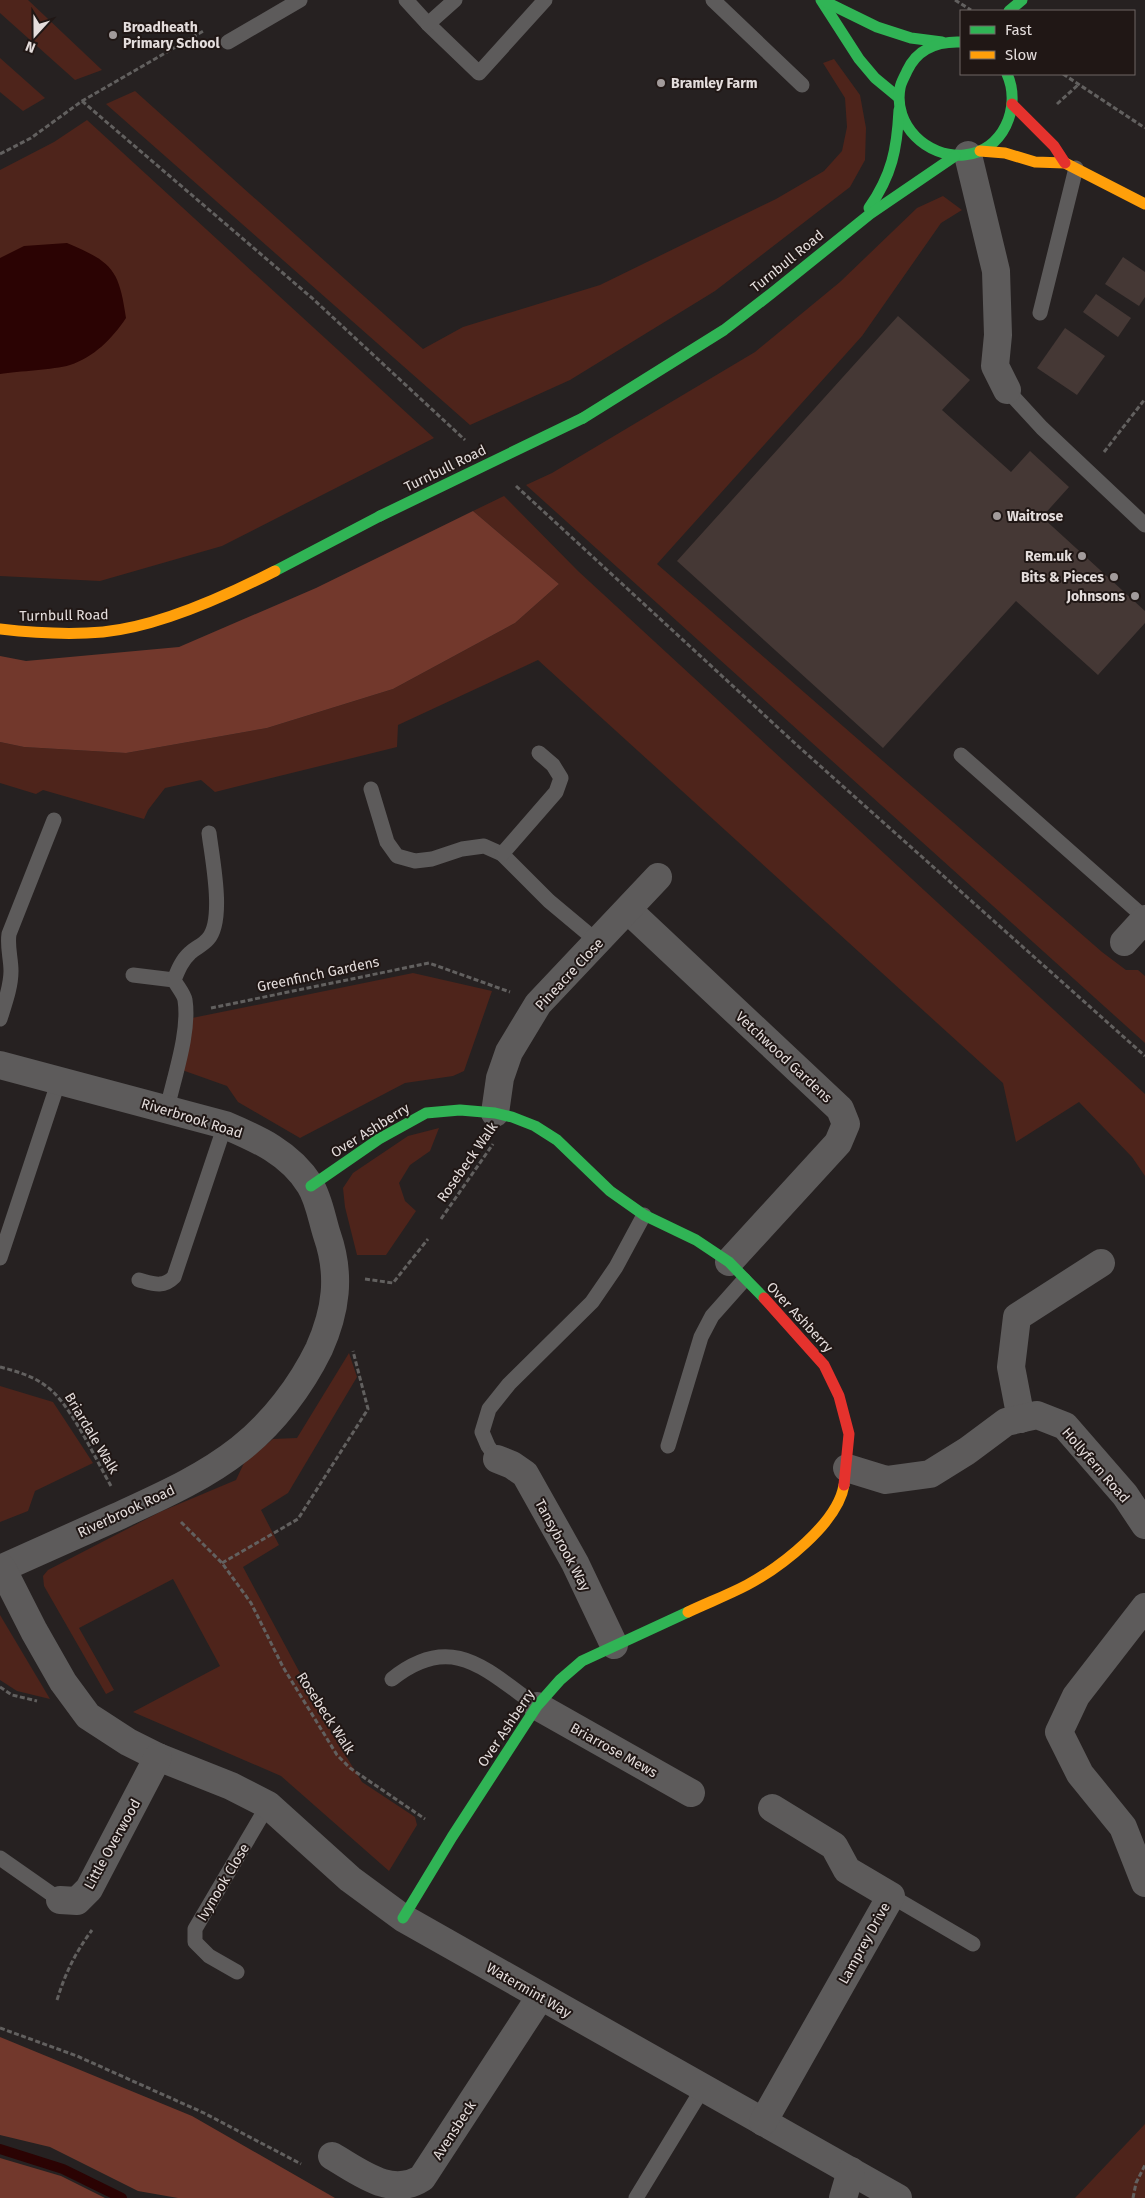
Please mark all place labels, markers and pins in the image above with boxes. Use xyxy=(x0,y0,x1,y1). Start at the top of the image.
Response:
place label: Broadheath Primary School xyxy=(123,19,221,52)
marker: Broadheath Primary School xyxy=(107,29,119,41)
place label: Bramley Farm xyxy=(671,75,758,92)
marker: Bramley Farm xyxy=(655,77,667,89)
place label: Waitrose xyxy=(1007,508,1064,525)
marker: Waitrose xyxy=(991,510,1003,522)
place label: Rem.uk xyxy=(1025,548,1072,565)
marker: Rem.uk xyxy=(1076,550,1088,562)
place label: Bits & Pieces xyxy=(1021,569,1104,586)
marker: Bits & Pieces xyxy=(1108,571,1120,583)
place label: Johnsons xyxy=(1065,588,1125,605)
marker: Johnsons xyxy=(1129,590,1141,602)

